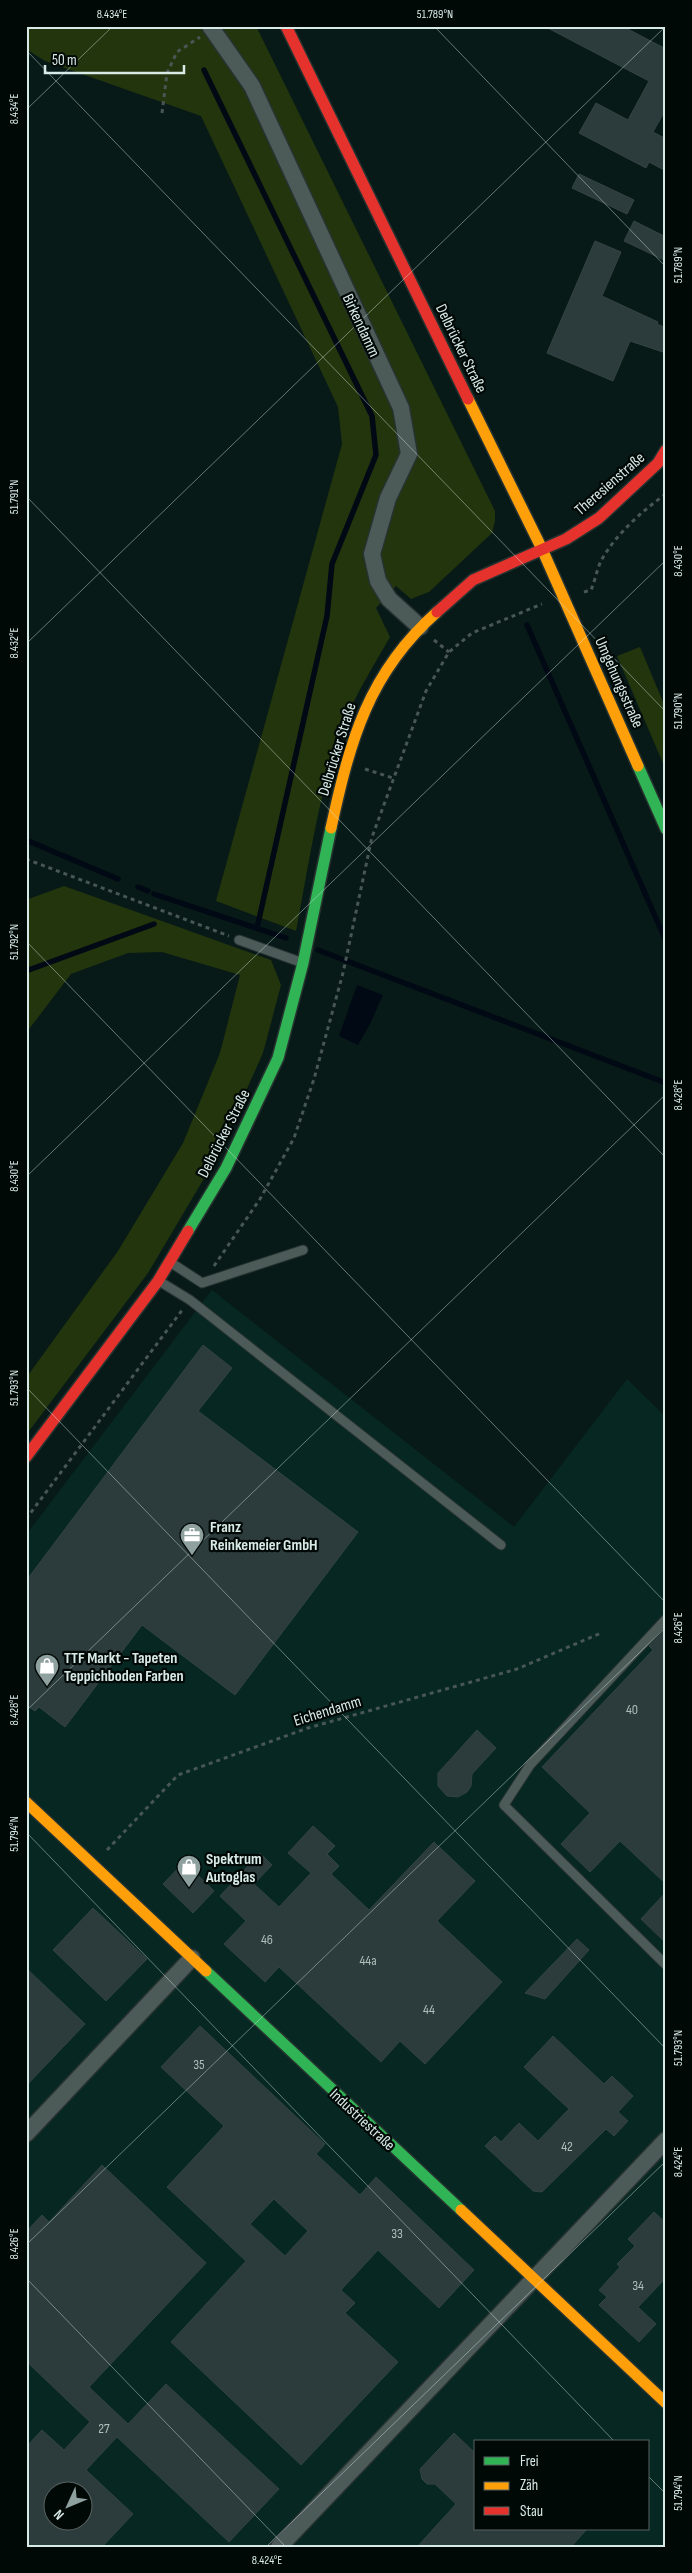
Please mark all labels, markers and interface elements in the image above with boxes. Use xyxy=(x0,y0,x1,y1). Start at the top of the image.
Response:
text: 8.434°E xyxy=(97,7,127,22)
text: 51.789°N xyxy=(417,7,453,22)
scale bar xyxy=(45,42,184,74)
text: 50 m xyxy=(52,51,77,70)
text: 8.434°E xyxy=(7,94,22,124)
text: 51.789°N xyxy=(671,247,686,283)
street label: Birkendamm xyxy=(338,291,383,360)
street label: Delbrücker Straße xyxy=(431,301,490,396)
street label: Theresienstraße xyxy=(571,449,649,520)
text: 51.791°N xyxy=(7,480,22,514)
text: 8.430°E xyxy=(671,545,686,577)
text: 8.432°E xyxy=(7,627,22,659)
street label: Umgehungsstraße xyxy=(590,634,647,731)
text: 51.790°N xyxy=(671,693,686,729)
street label: Delbrücker Straße xyxy=(314,701,361,798)
text: 51.792°N xyxy=(7,924,22,960)
text: 8.428°E xyxy=(671,1079,686,1111)
street label: Delbrücker Straße xyxy=(194,1086,255,1181)
text: 8.430°E xyxy=(7,1160,22,1192)
text: 51.793°N xyxy=(7,1370,22,1406)
place label: Franz Reinkemeier GmbH xyxy=(210,1518,318,1555)
office icon: Franz Reinkemeier GmbH xyxy=(179,1522,205,1556)
text: 8.426°E xyxy=(671,1612,686,1644)
place label: TTF Markt - Tapeten Teppichboden Farben xyxy=(64,1649,184,1686)
shop icon: TTF Markt - Tapeten Teppichboden Farben xyxy=(34,1653,60,1687)
street label: Eichendamm xyxy=(291,1692,363,1731)
text: 8.428°E xyxy=(7,1694,22,1726)
house number: 40 xyxy=(626,1701,638,1718)
text: 51.794°N xyxy=(7,1816,22,1852)
place label: Spektrum Autoglas xyxy=(205,1850,262,1887)
shop icon: Spektrum Autoglas xyxy=(176,1854,202,1888)
house number: 46 xyxy=(261,1931,273,1948)
house number: 44a xyxy=(359,1952,377,1969)
house number: 44 xyxy=(423,2001,435,2018)
text: 51.793°N xyxy=(671,2030,686,2066)
house number: 35 xyxy=(193,2056,205,2073)
street label: Industriestraße xyxy=(325,2085,399,2155)
house number: 42 xyxy=(561,2138,573,2155)
text: 8.424°E xyxy=(671,2147,686,2177)
house number: 33 xyxy=(391,2225,403,2242)
text: 8.426°E xyxy=(7,2228,22,2260)
house number: 34 xyxy=(632,2277,644,2294)
house number: 27 xyxy=(98,2420,110,2437)
legend xyxy=(474,2440,650,2530)
text: Frei xyxy=(520,2452,539,2471)
text: 51.794°N xyxy=(671,2475,686,2511)
text: Zäh xyxy=(520,2476,538,2495)
north arrow xyxy=(42,2480,92,2530)
text: Stau xyxy=(520,2502,543,2521)
text: N xyxy=(50,2506,68,2523)
text: 8.424°E xyxy=(252,2553,282,2568)

